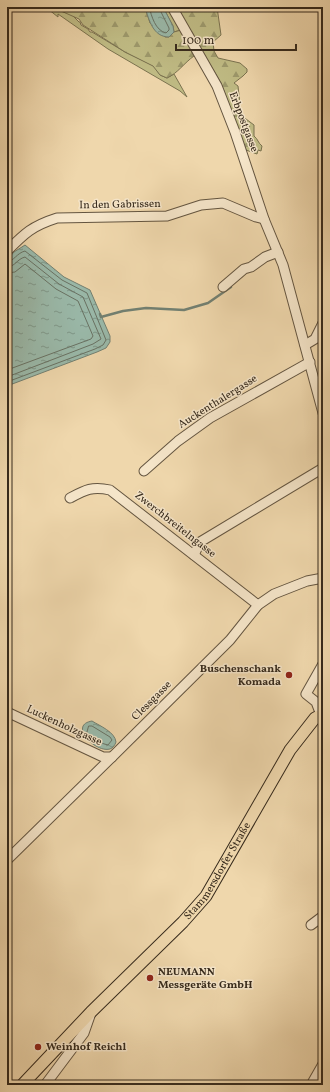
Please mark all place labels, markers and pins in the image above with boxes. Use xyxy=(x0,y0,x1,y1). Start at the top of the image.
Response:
place label: Buschenschank Komada xyxy=(200,662,281,690)
marker: Buschenschank Komada xyxy=(284,670,294,680)
place label: NEUMANN Messgeräte GmbH xyxy=(158,965,253,993)
marker: NEUMANN Messgeräte GmbH xyxy=(145,973,155,983)
place label: Weinhof Reichl xyxy=(46,1040,127,1055)
marker: Weinhof Reichl xyxy=(33,1042,43,1052)

